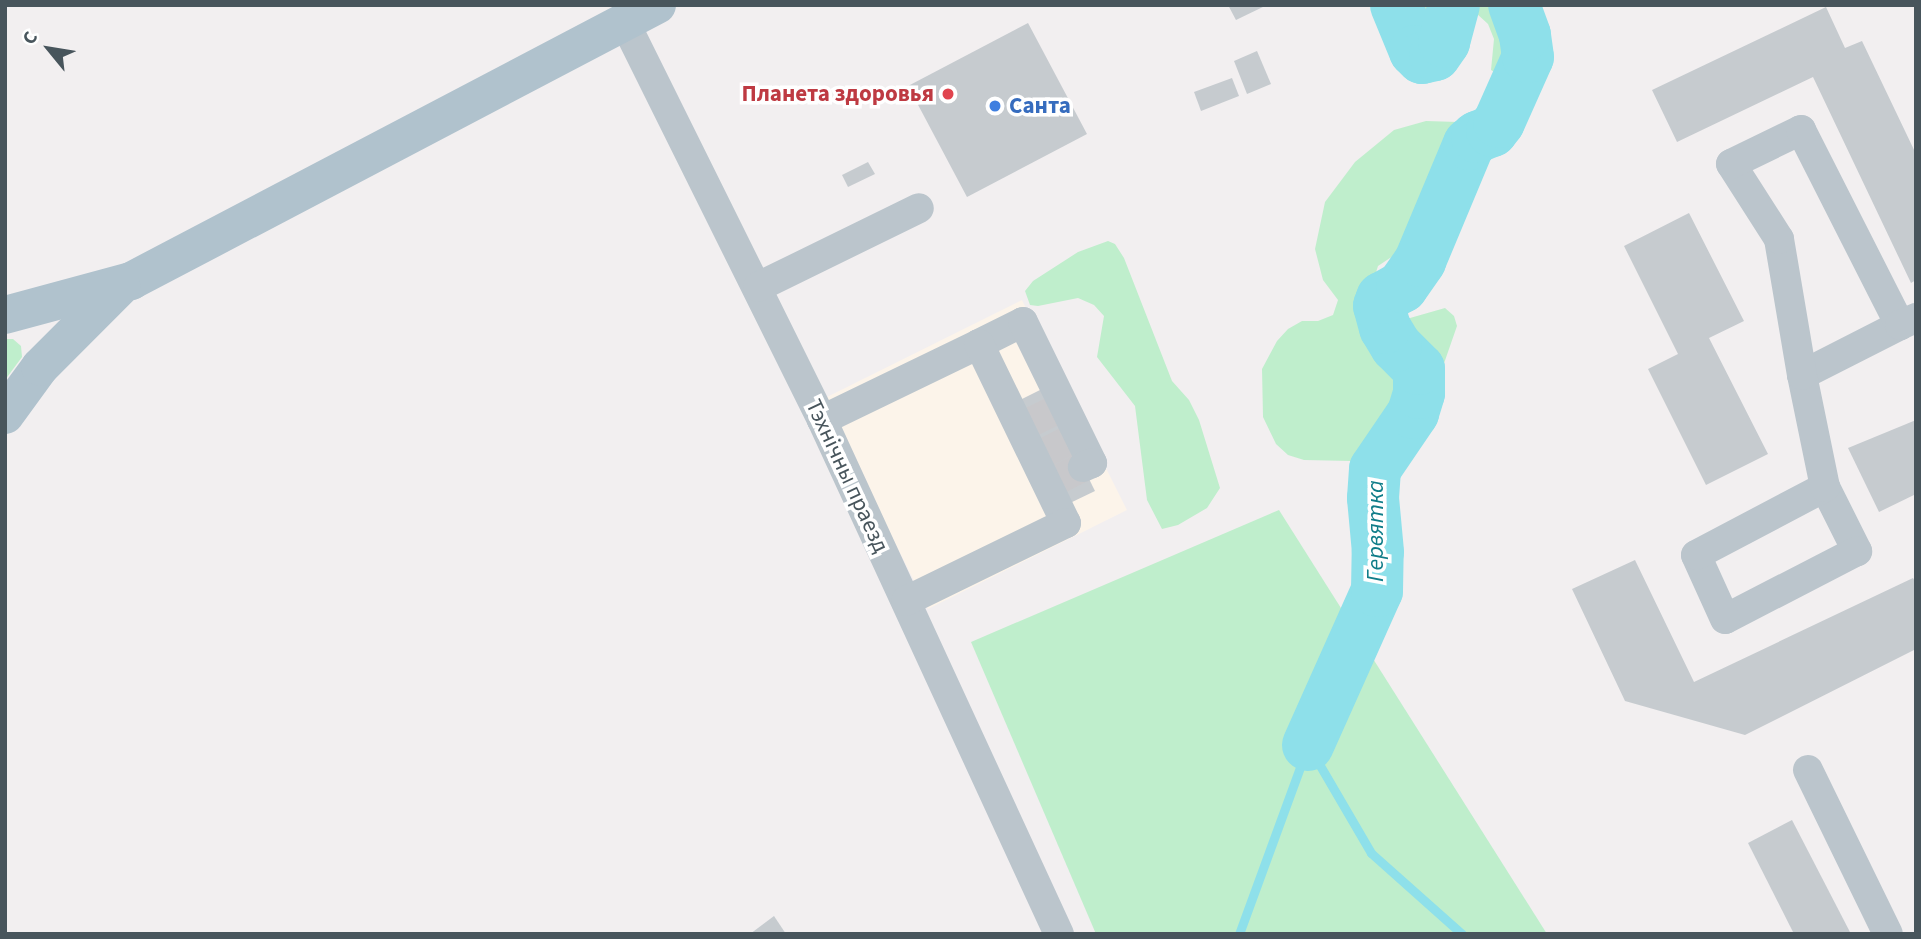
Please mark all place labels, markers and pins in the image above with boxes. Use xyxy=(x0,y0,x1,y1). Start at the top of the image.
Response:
place label: Планета здоровья xyxy=(741,80,934,108)
marker: Планета здоровья xyxy=(940,86,956,102)
place label: Санта xyxy=(1009,92,1071,120)
marker: Санта xyxy=(987,98,1003,114)

